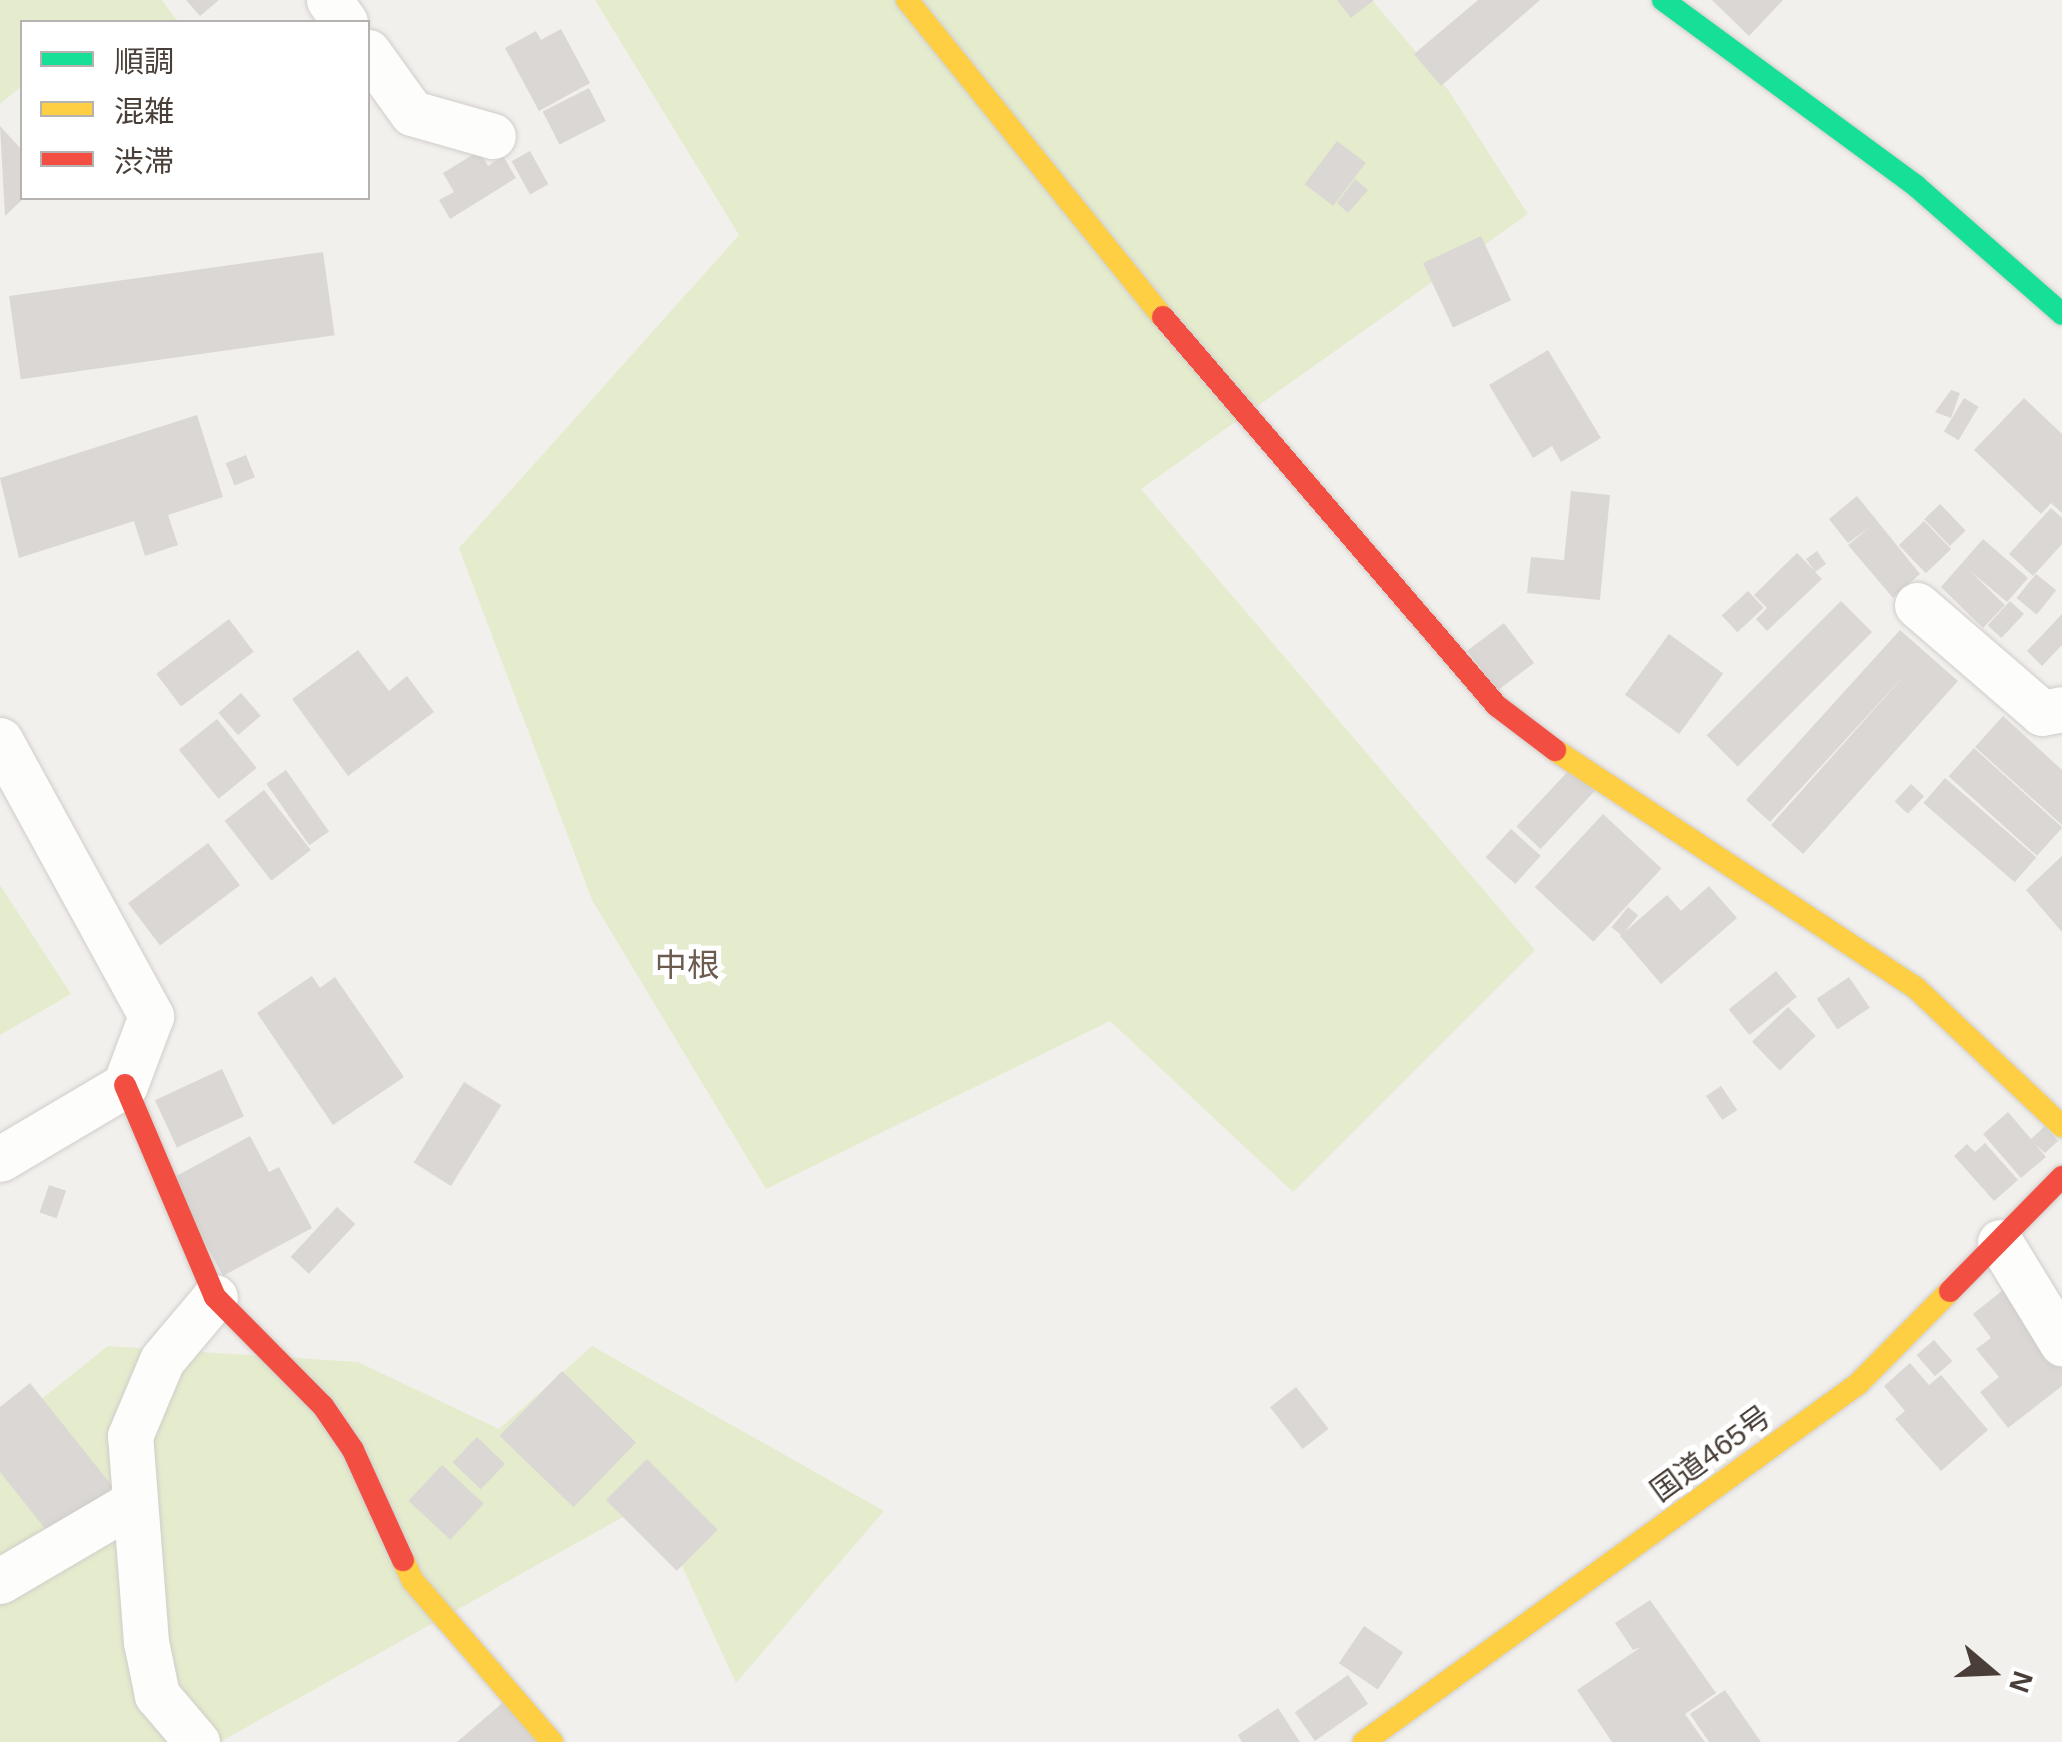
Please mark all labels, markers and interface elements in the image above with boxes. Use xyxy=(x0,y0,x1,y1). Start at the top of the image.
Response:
legend xyxy=(20,20,370,200)
text: 順調 xyxy=(114,45,174,78)
text: 混雑 xyxy=(114,95,174,128)
text: 渋滞 xyxy=(114,145,174,178)
district label: 中根 xyxy=(655,946,719,984)
street label: 国道465号 xyxy=(1644,1398,1778,1510)
north arrow xyxy=(1942,1622,2042,1722)
text: N xyxy=(2003,1667,2039,1697)

